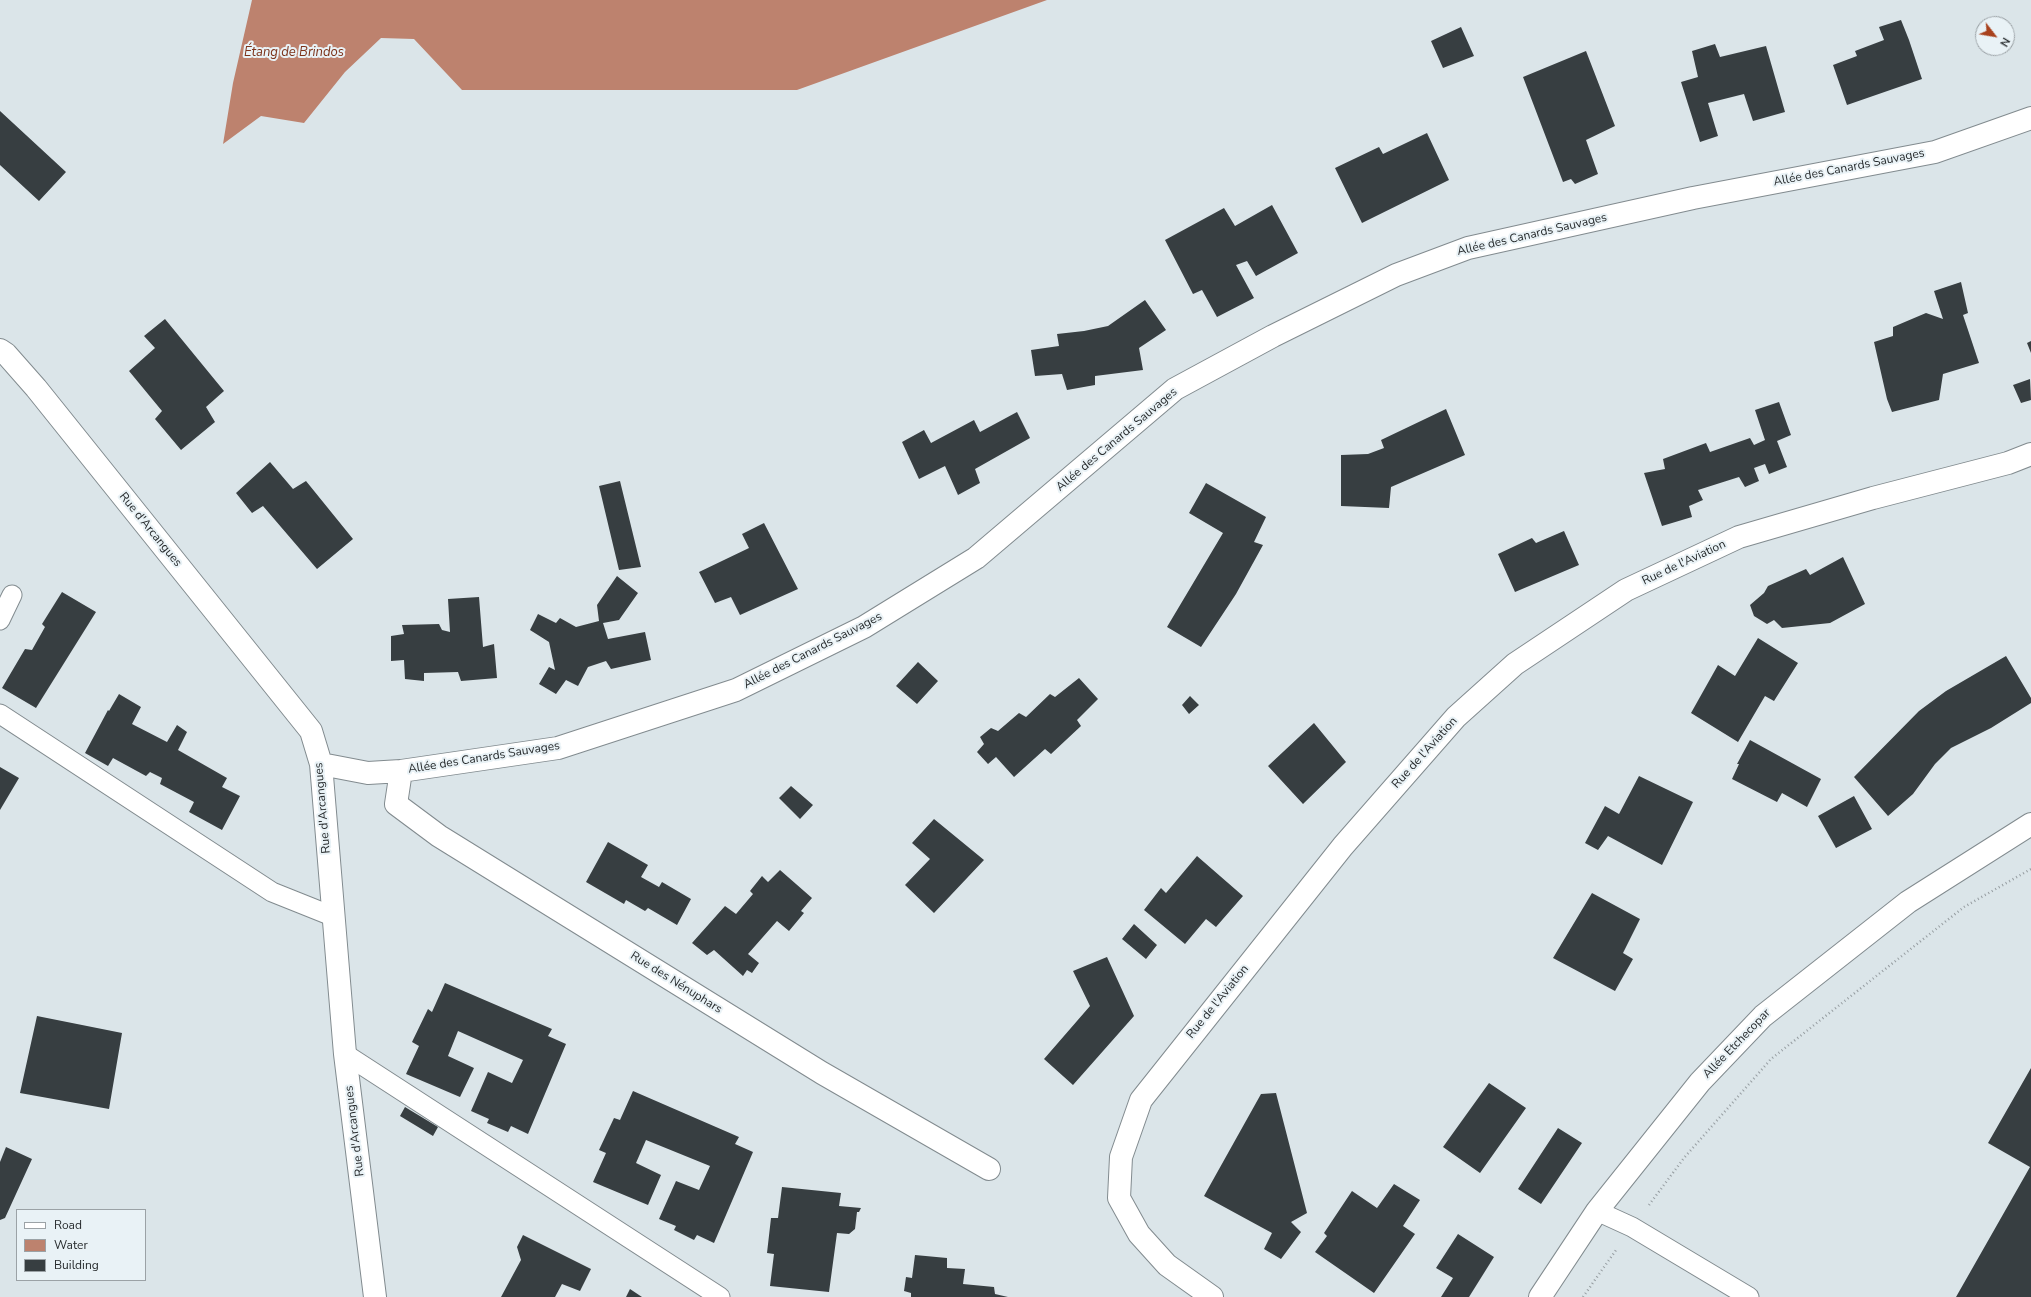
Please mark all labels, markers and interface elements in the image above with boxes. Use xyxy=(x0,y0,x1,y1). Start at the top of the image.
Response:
north arrow xyxy=(1975,16,2015,56)
text: N xyxy=(1996,35,2013,49)
water label: Étang de Brindos xyxy=(244,45,344,61)
street label: Allée des Canards Sauvages xyxy=(1772,146,1926,190)
street label: Allée des Canards Sauvages xyxy=(1456,211,1608,259)
street label: Allée des Canards Sauvages xyxy=(1054,385,1180,495)
street label: Rue d'Arcangues xyxy=(116,490,184,570)
street label: Rue de l'Aviation xyxy=(1640,537,1728,589)
street label: Allée des Canards Sauvages xyxy=(741,610,885,692)
street label: Rue de l'Aviation xyxy=(1389,714,1461,792)
street label: Allée des Canards Sauvages xyxy=(407,739,561,777)
street label: Rue d'Arcangues xyxy=(312,762,334,854)
street label: Rue des Nénuphars xyxy=(627,949,725,1017)
street label: Rue de l'Aviation xyxy=(1184,962,1252,1042)
street label: Allée Etchecopar xyxy=(1700,1006,1774,1082)
street label: Rue d'Arcangues xyxy=(342,1085,368,1177)
legend xyxy=(16,1209,146,1281)
text: Road xyxy=(54,1217,82,1233)
text: Water xyxy=(54,1237,88,1253)
text: Building xyxy=(54,1257,99,1273)

